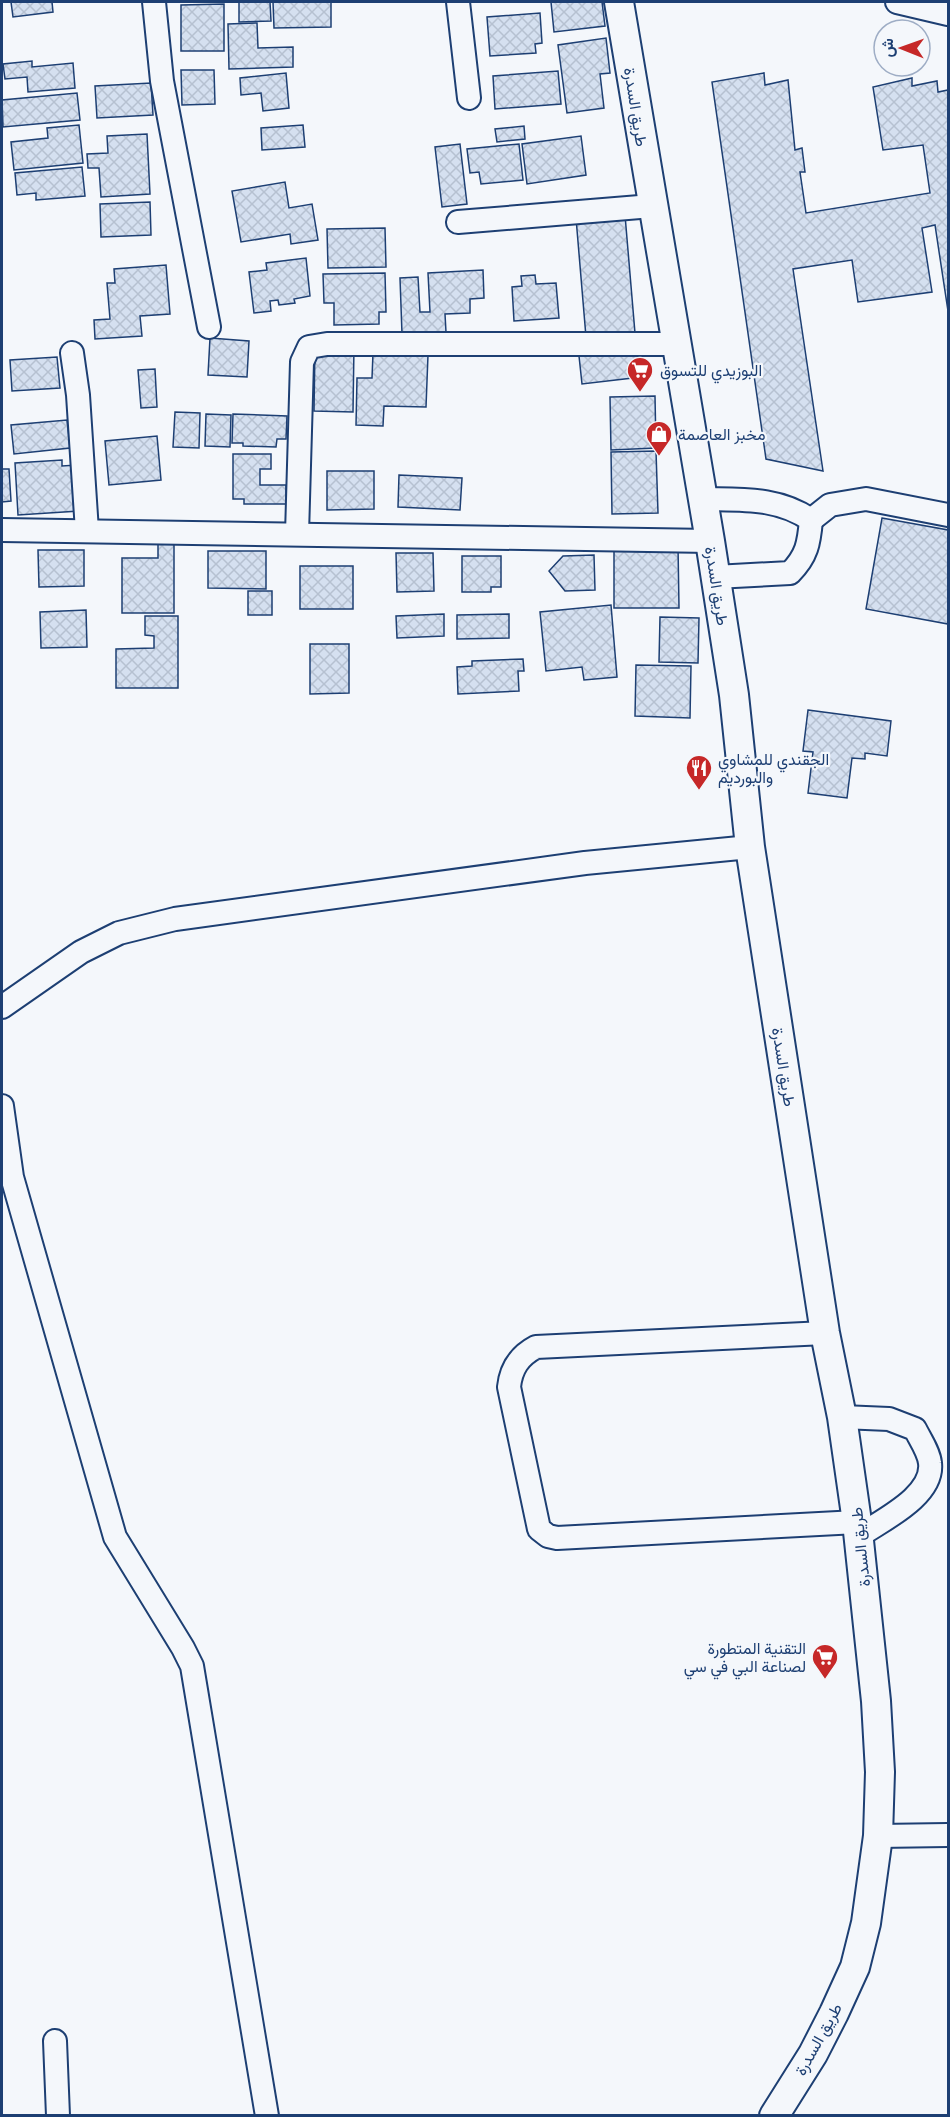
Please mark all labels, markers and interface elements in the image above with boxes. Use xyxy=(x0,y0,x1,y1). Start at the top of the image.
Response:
north arrow xyxy=(872,18,932,78)
text: ش xyxy=(878,38,897,58)
street label: طريق السدرة xyxy=(619,66,651,148)
supermarket icon: البوزيدي للتسوق xyxy=(625,355,655,393)
place label: البوزيدي للتسوق xyxy=(660,361,762,384)
shop icon: مخبز العاصمة xyxy=(644,419,674,457)
place label: مخبز العاصمة xyxy=(678,425,765,445)
street label: طريق السدرة xyxy=(700,545,732,627)
place label: الجقندي للمشاوي والبورديم xyxy=(718,750,829,788)
restaurant icon: الجقندي للمشاوي والبورديم xyxy=(684,753,714,791)
street label: طريق السدرة xyxy=(767,1026,799,1108)
street label: طريق السدرة xyxy=(847,1506,875,1588)
place label: التقنية المتطورة لصناعة البي في سي xyxy=(684,1639,806,1680)
supermarket icon: التقنية المتطورة لصناعة البي في سي xyxy=(810,1642,840,1680)
street label: طريق السدرة xyxy=(791,2000,847,2079)

